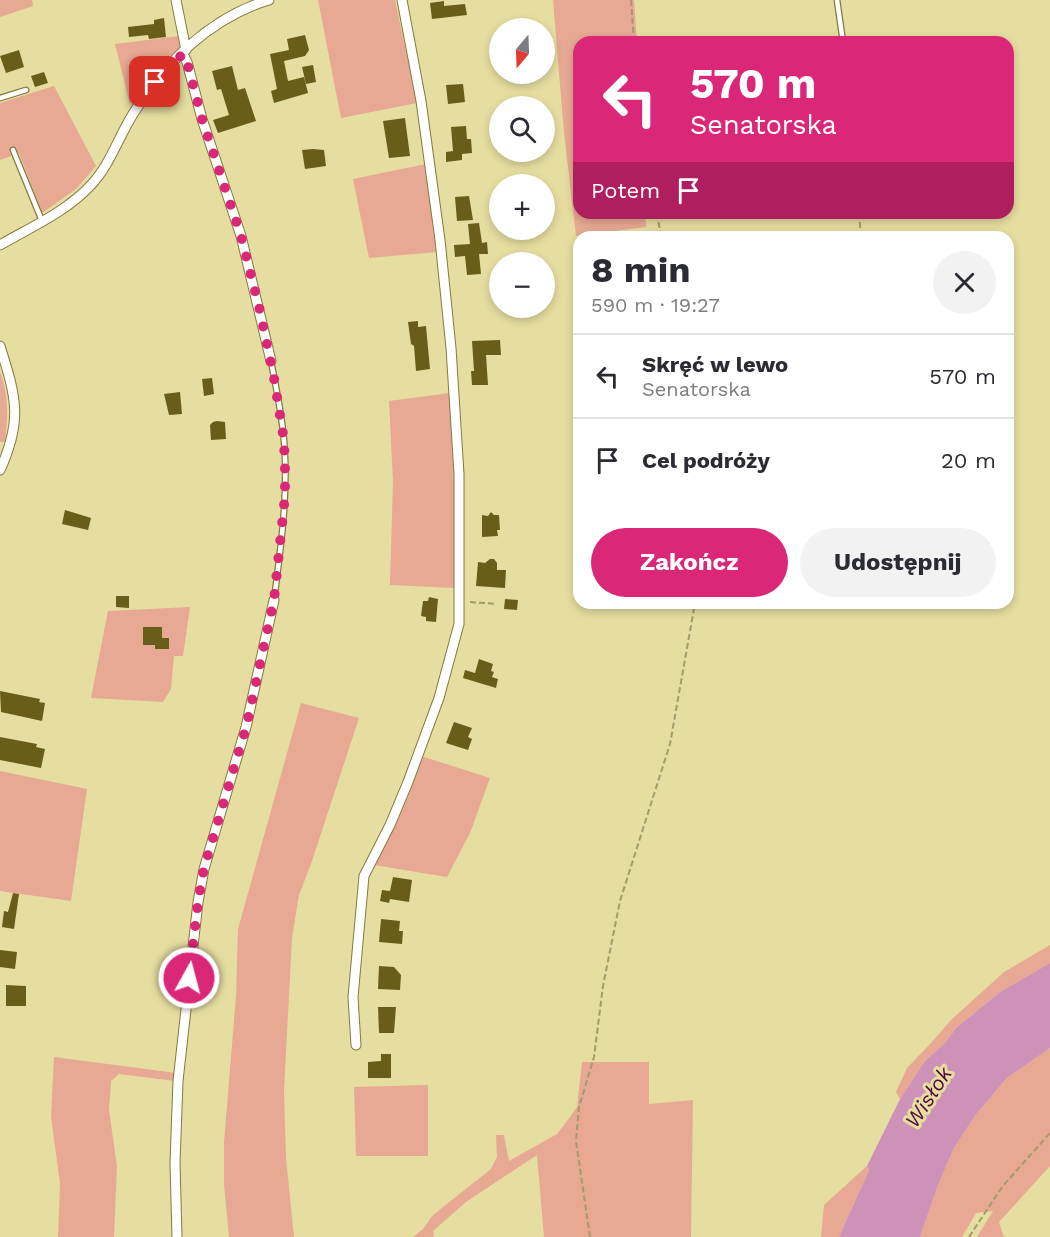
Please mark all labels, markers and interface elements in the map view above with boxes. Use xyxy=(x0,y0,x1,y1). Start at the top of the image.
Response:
north arrow xyxy=(489,18,555,84)
map controls xyxy=(489,18,555,318)
pin xyxy=(129,56,180,107)
text: 570 m xyxy=(690,59,816,108)
icon: left xyxy=(591,60,669,138)
icon: arrive xyxy=(138,65,171,98)
button: search xyxy=(489,96,555,162)
text: Senatorska xyxy=(690,109,837,141)
button: + xyxy=(489,174,555,240)
icon: arrive xyxy=(672,174,705,207)
text: Potem xyxy=(591,178,660,203)
text: 8 min xyxy=(591,249,691,291)
button: close xyxy=(933,251,996,314)
button: − xyxy=(489,252,555,318)
text: 590 m · 19:27 xyxy=(591,293,720,317)
text: Skręć w lewo xyxy=(642,352,788,377)
icon: left xyxy=(591,360,624,393)
text: 570 m xyxy=(929,364,996,389)
text: Senatorska xyxy=(642,377,751,401)
icon: arrive xyxy=(591,444,624,477)
text: Cel podróży xyxy=(642,448,770,473)
text: 20 m xyxy=(941,448,996,473)
button: Zakończ xyxy=(591,528,788,597)
button: Udostępnij xyxy=(800,528,996,597)
position arrow xyxy=(157,946,221,1010)
water label: Wisłok xyxy=(899,1062,957,1132)

